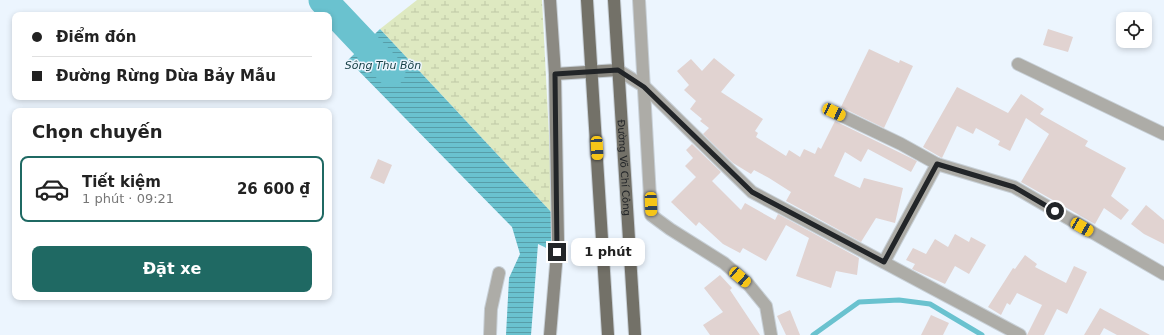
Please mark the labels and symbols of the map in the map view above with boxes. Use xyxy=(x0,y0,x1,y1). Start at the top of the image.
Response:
water label: Sông Thu Bồn xyxy=(345,59,421,72)
car xyxy=(821,101,847,123)
street label: Đường Võ Chí Công xyxy=(616,119,633,216)
car xyxy=(590,136,604,160)
car xyxy=(645,192,657,216)
route start xyxy=(1046,202,1064,220)
car xyxy=(1069,216,1095,238)
callout: 1 phút xyxy=(571,238,645,266)
route end xyxy=(548,243,566,261)
car xyxy=(727,265,753,289)

